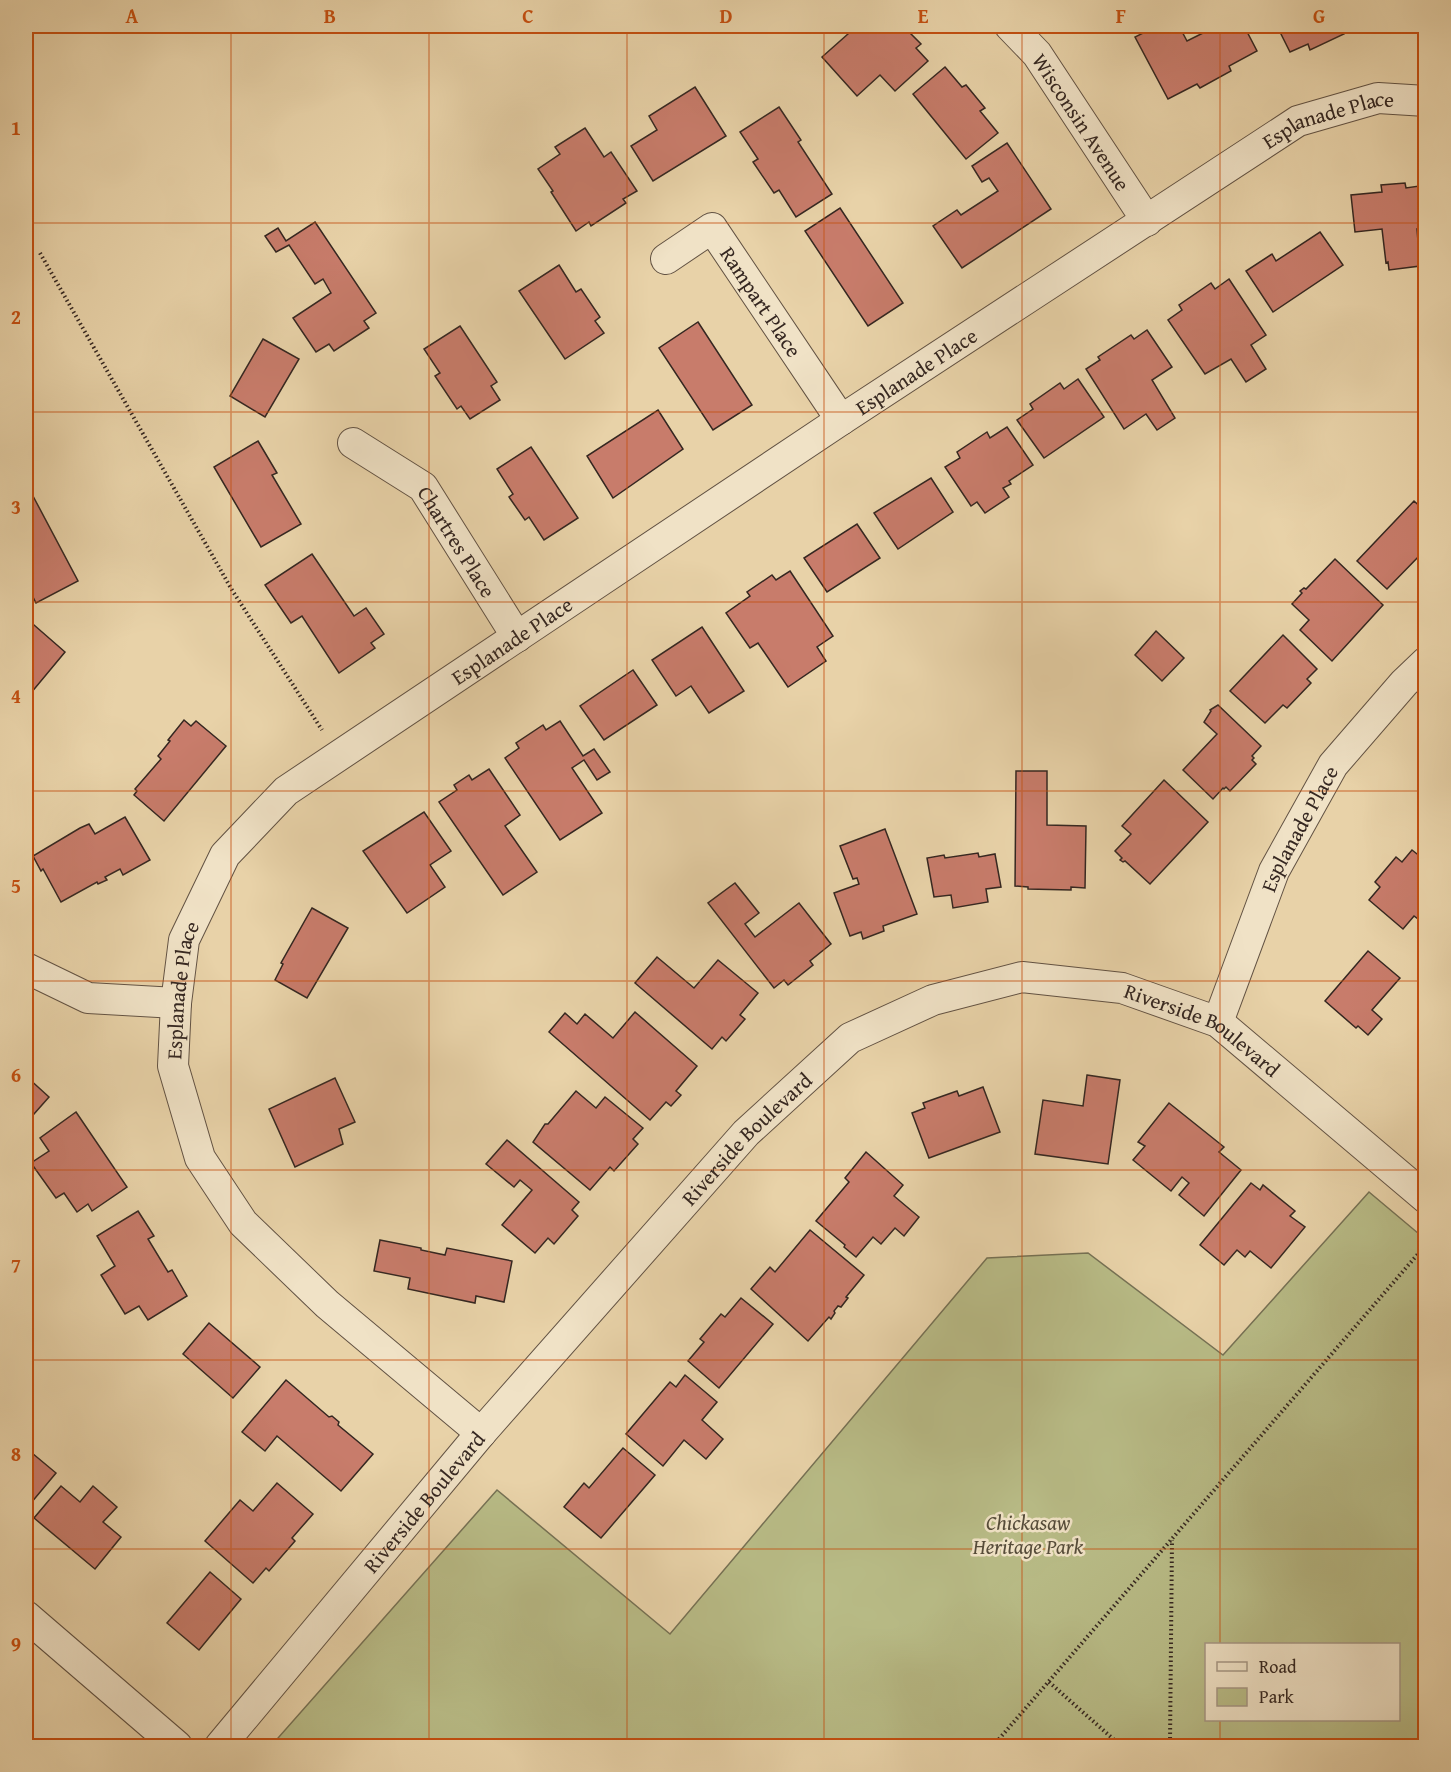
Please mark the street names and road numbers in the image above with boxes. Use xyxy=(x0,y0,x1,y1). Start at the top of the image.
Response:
street label: Wisconsin Avenue xyxy=(1025,47,1138,197)
street label: Esplanade Place xyxy=(1256,82,1395,156)
street label: Rampart Place xyxy=(713,240,810,363)
street label: Esplanade Place xyxy=(849,320,983,422)
street label: Chartres Place xyxy=(410,480,504,604)
street label: Esplanade Place xyxy=(445,588,578,692)
street label: Esplanade Place xyxy=(1252,759,1345,896)
street label: Esplanade Place xyxy=(158,915,207,1060)
street label: Riverside Boulevard xyxy=(1120,975,1288,1084)
street label: Riverside Boulevard xyxy=(674,1064,819,1212)
street label: Riverside Boulevard xyxy=(355,1424,492,1579)

